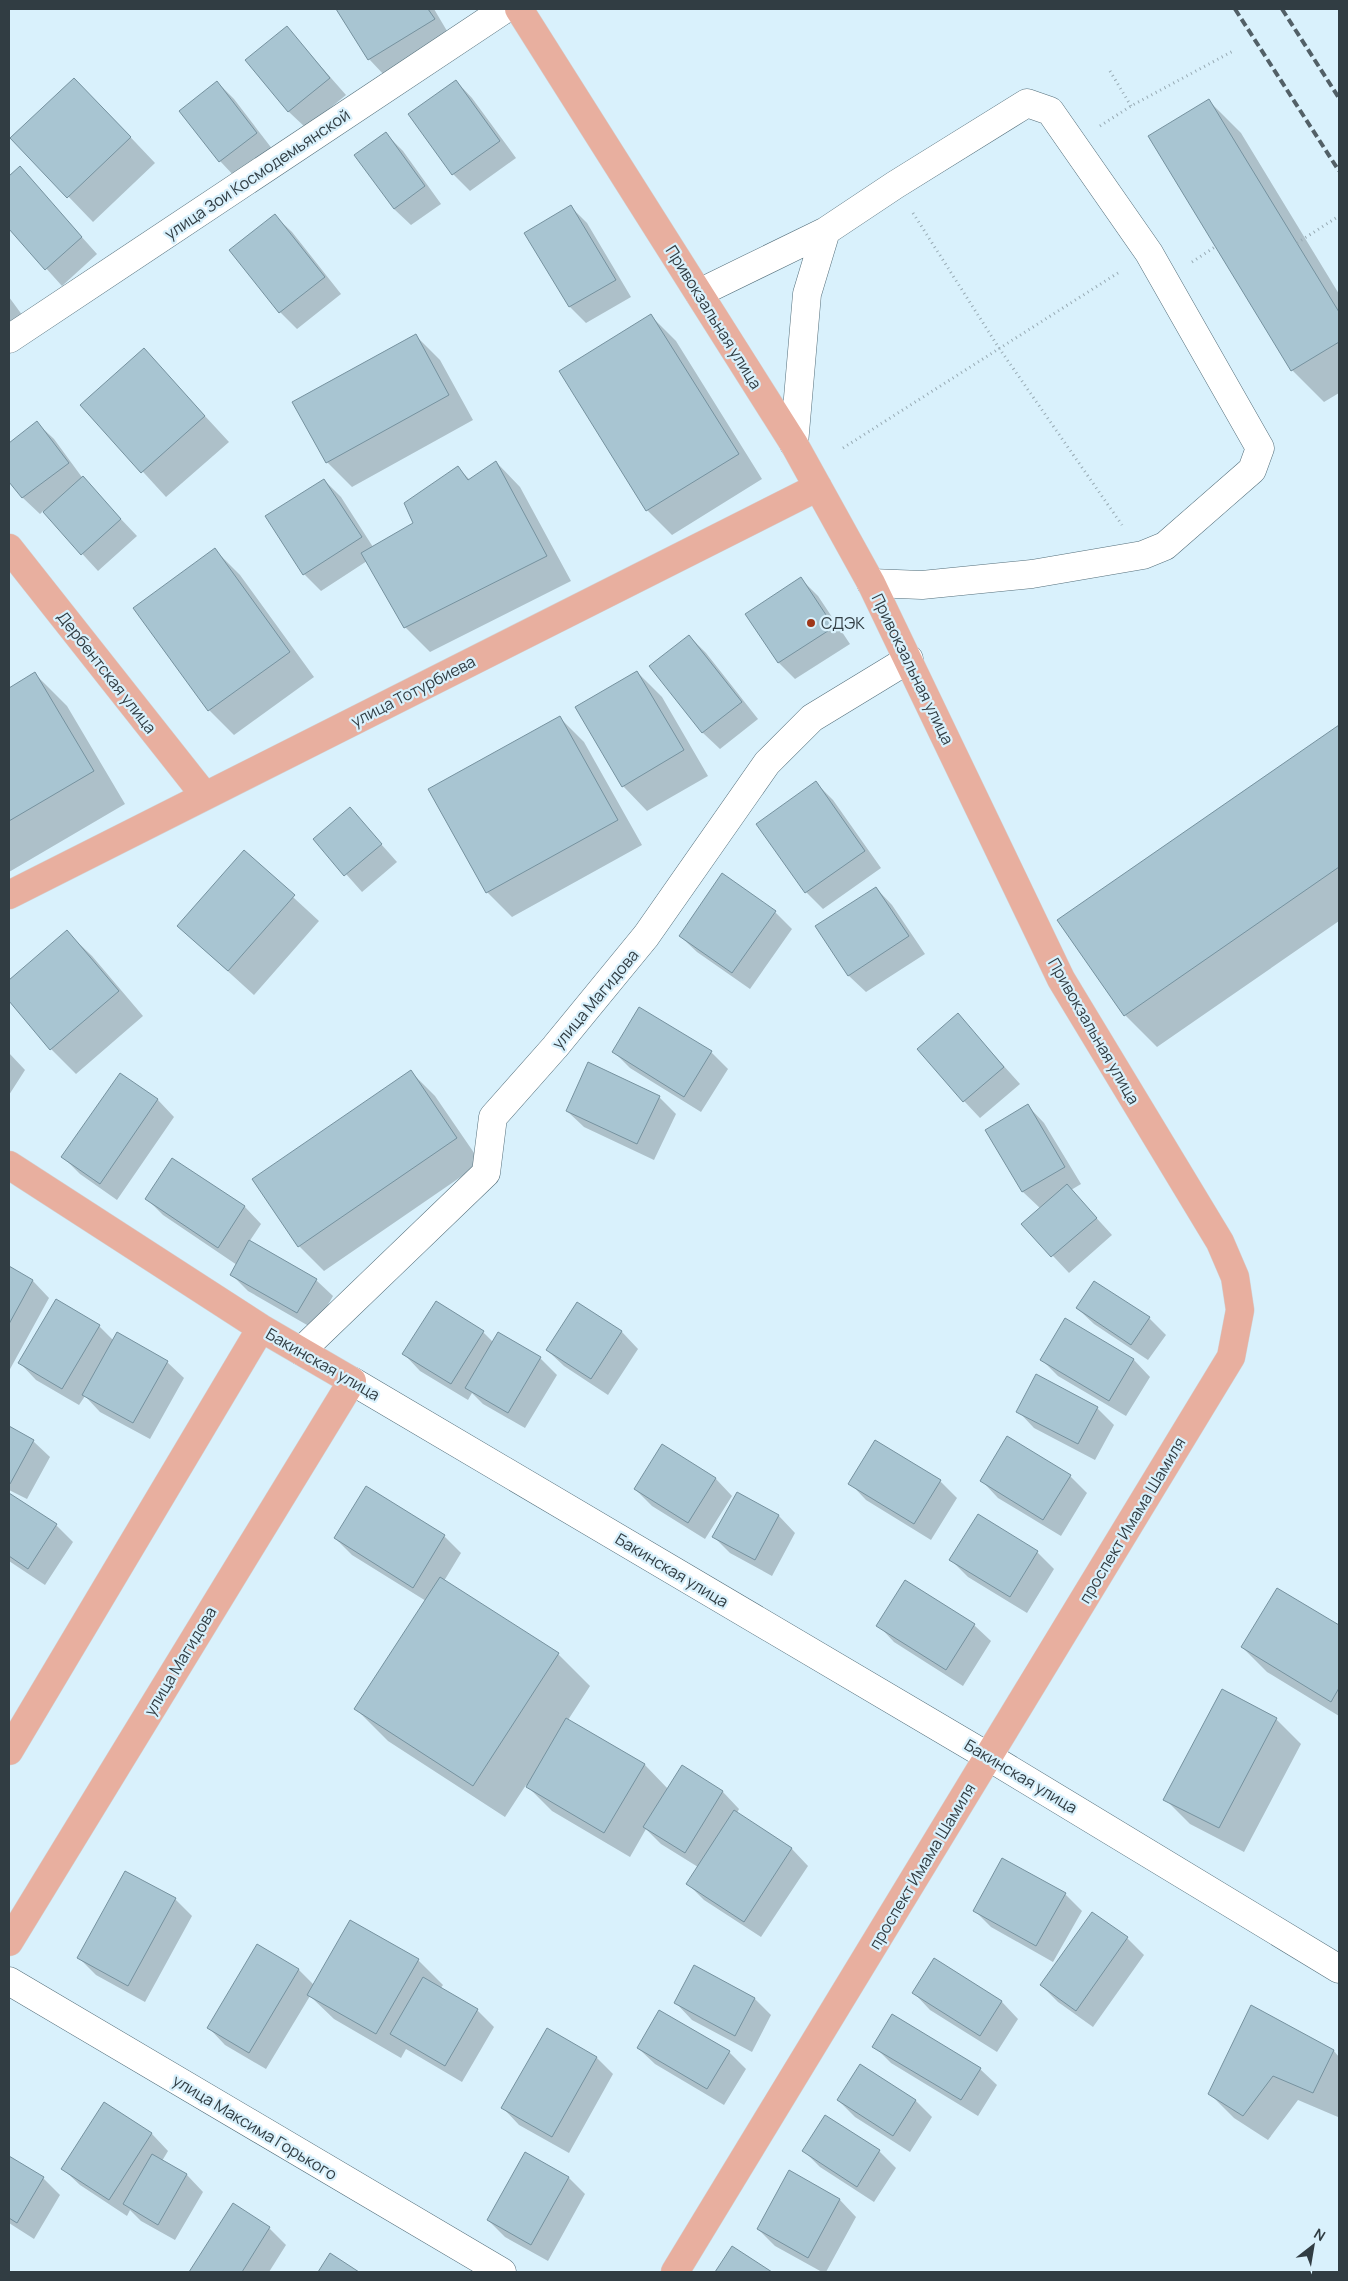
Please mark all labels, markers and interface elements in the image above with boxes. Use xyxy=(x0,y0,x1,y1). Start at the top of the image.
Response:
street label: улица Зои Космодемьянской xyxy=(160,104,354,244)
street label: Привокзальная улица xyxy=(661,241,767,393)
street label: Привокзальная улица xyxy=(867,590,959,748)
street label: Дербентская улица xyxy=(52,606,162,738)
place label: СДЭК xyxy=(821,612,865,634)
marker: СДЭК xyxy=(805,617,817,629)
street label: улица Тотурбиева xyxy=(347,650,479,732)
street label: улица Магидова xyxy=(547,945,643,1053)
street label: Привокзальная улица xyxy=(1043,954,1145,1108)
street label: Бакинская улица xyxy=(262,1322,384,1406)
street label: проспект Имама Шамиля xyxy=(1074,1433,1190,1607)
street label: Бакинская улица xyxy=(611,1528,733,1612)
street label: улица Магидова xyxy=(139,1602,221,1720)
street label: Бакинская улица xyxy=(960,1734,1082,1818)
street label: проспект Имама Шамиля xyxy=(864,1779,980,1953)
street label: улица Максима Горького xyxy=(169,2069,341,2185)
north arrow xyxy=(1288,2221,1338,2271)
text: N xyxy=(1311,2224,1329,2245)

